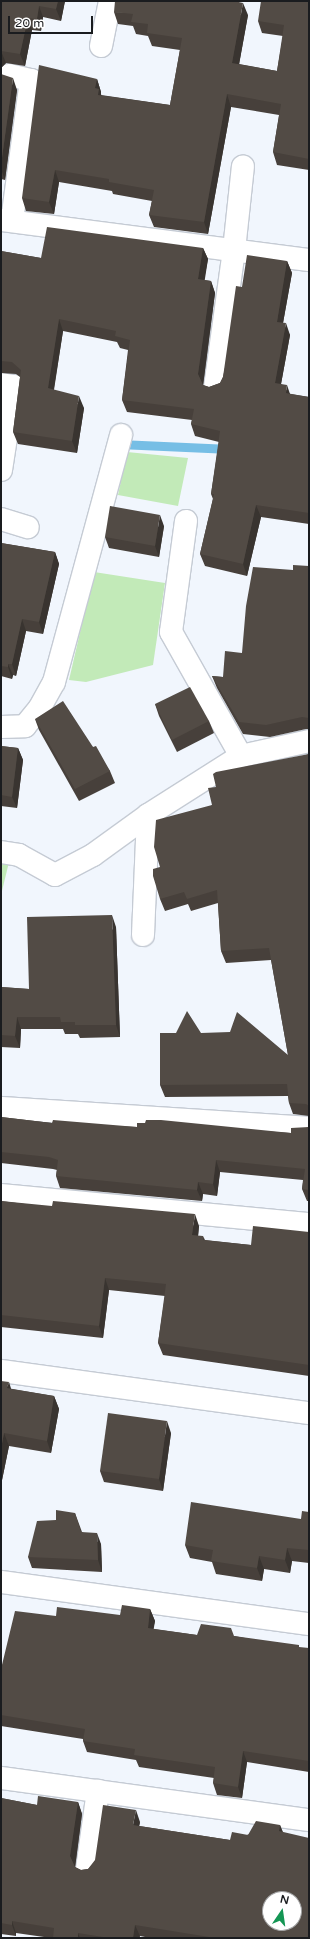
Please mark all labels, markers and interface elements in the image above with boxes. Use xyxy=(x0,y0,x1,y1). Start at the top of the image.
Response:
scale bar xyxy=(10,8,95,34)
text: 20 m xyxy=(15,16,44,30)
north arrow xyxy=(262,1891,302,1931)
text: N xyxy=(279,1892,290,1907)

